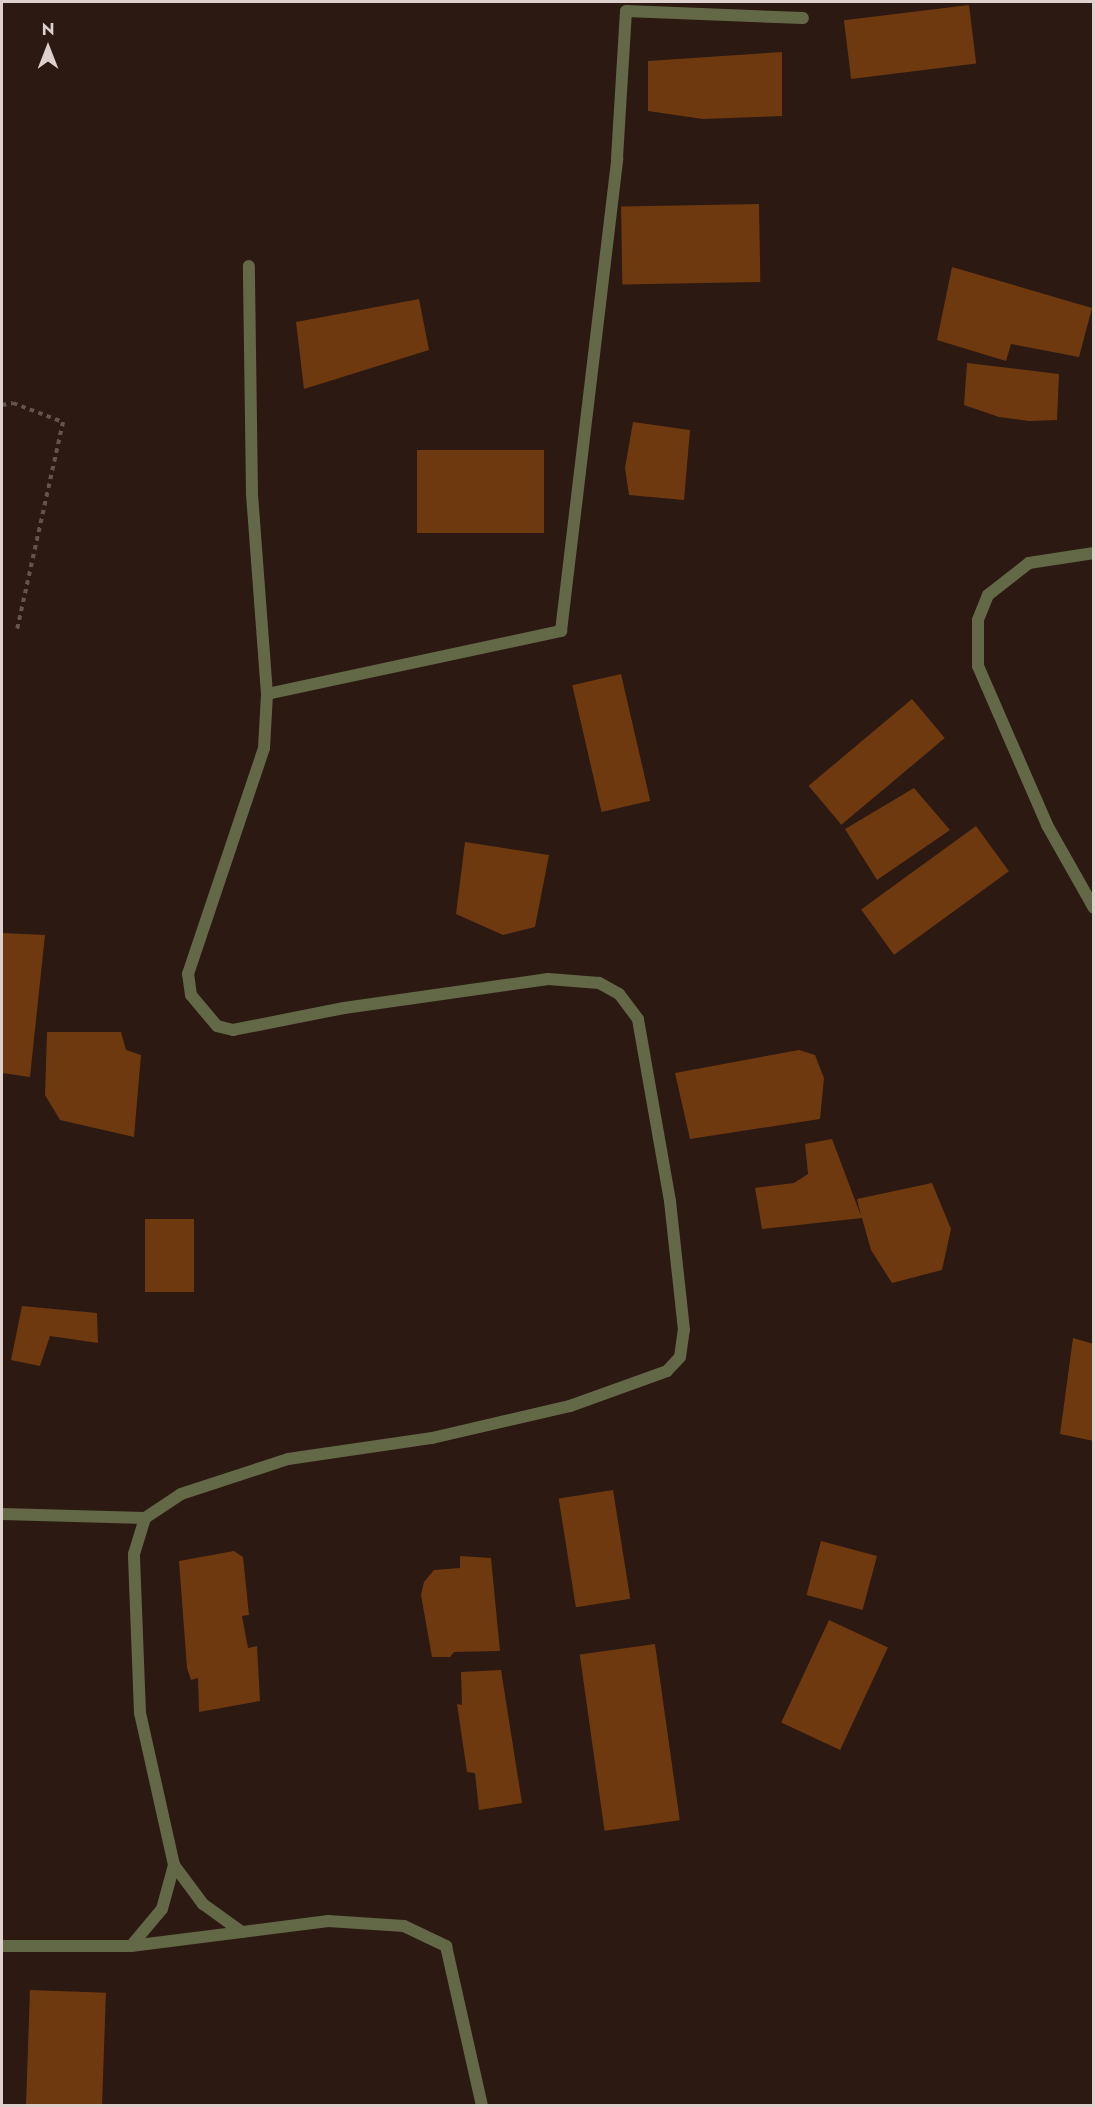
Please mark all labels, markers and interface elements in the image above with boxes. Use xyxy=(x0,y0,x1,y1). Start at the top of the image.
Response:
north arrow xyxy=(18,18,78,78)
text: N xyxy=(42,18,54,41)

